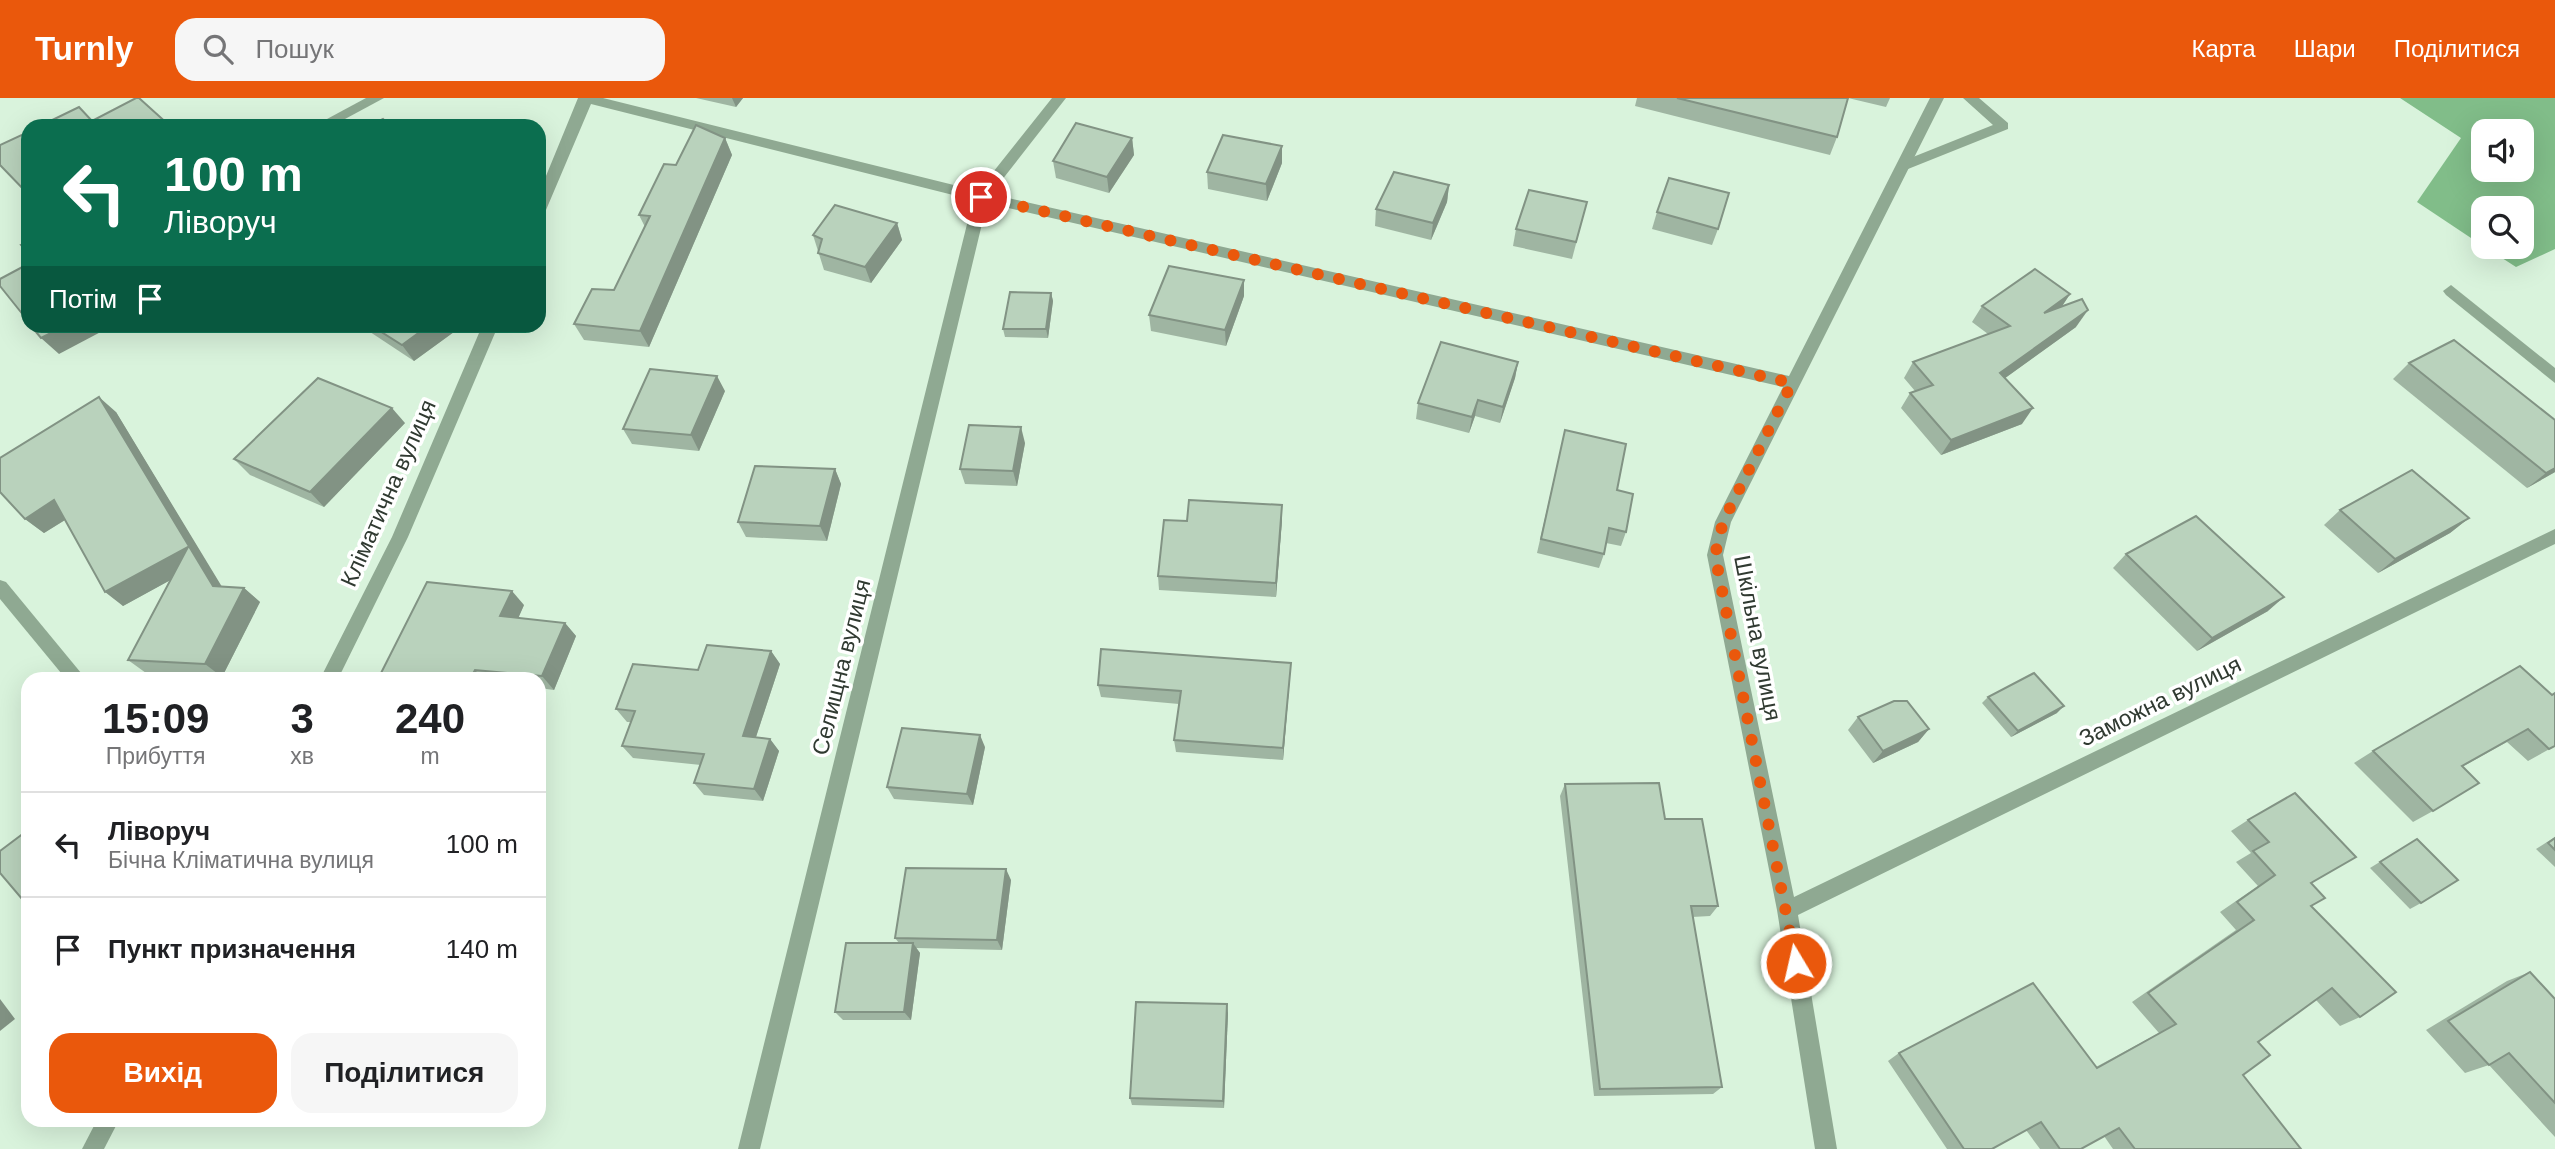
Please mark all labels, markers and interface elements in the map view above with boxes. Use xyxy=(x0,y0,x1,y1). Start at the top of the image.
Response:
search box xyxy=(175,18,665,81)
text: Turnly xyxy=(35,30,133,67)
icon: search xyxy=(199,30,237,68)
text: Пошук xyxy=(255,34,334,64)
text: Карта xyxy=(2191,35,2256,62)
text: Шари xyxy=(2294,35,2356,62)
text: Поділитися xyxy=(2394,35,2520,62)
map controls xyxy=(2471,119,2534,259)
button: sound xyxy=(2471,119,2534,182)
icon: left xyxy=(49,147,140,238)
text: 100 m xyxy=(164,147,303,201)
pin xyxy=(951,167,1011,227)
icon: arrive xyxy=(962,178,1000,216)
button: search xyxy=(2471,196,2534,259)
text: Ліворуч xyxy=(164,204,277,240)
icon: arrive xyxy=(131,280,169,318)
text: Потім xyxy=(49,284,117,314)
street label: Кліматична вулиця xyxy=(335,395,441,591)
street label: Шкільна вулиця xyxy=(1729,553,1787,723)
street label: Селищна вулиця xyxy=(807,576,875,758)
street label: Заможна вулиця xyxy=(2075,651,2245,751)
text: 15:09 xyxy=(102,695,209,742)
text: 3 xyxy=(290,695,314,742)
text: 240 xyxy=(395,695,465,742)
text: Прибуття xyxy=(106,743,206,769)
text: хв xyxy=(290,743,314,769)
text: m xyxy=(420,743,440,769)
text: Ліворуч xyxy=(108,816,210,846)
icon: left xyxy=(49,826,87,864)
text: 100 m xyxy=(446,829,518,859)
text: Бічна Кліматична вулиця xyxy=(108,847,374,873)
position arrow xyxy=(1759,926,1833,1000)
icon: arrive xyxy=(49,931,87,969)
text: Пункт призначення xyxy=(108,934,356,964)
text: 140 m xyxy=(446,934,518,964)
button: Вихід xyxy=(49,1033,277,1113)
button: Поділитися xyxy=(291,1033,518,1113)

